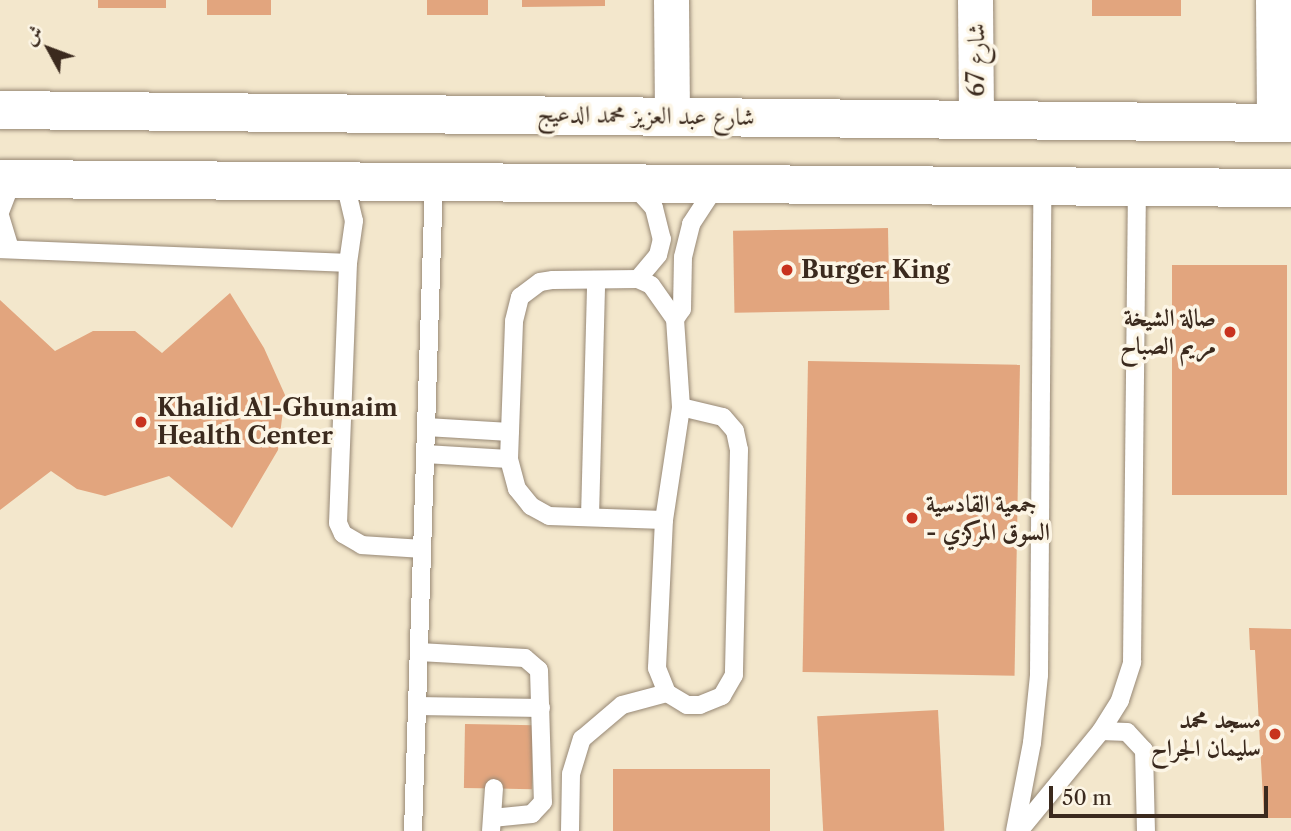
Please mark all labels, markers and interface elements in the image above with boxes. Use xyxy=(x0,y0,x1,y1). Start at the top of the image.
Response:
north arrow xyxy=(14,14,84,84)
text: ش xyxy=(18,20,48,50)
street label: شارع 67 xyxy=(962,23,990,97)
street label: شارع عبد العزيز محمد الدعيج xyxy=(537,99,755,131)
place label: Burger King xyxy=(801,256,950,284)
marker: Burger King xyxy=(779,262,795,278)
place label: صالة الشيخة مريم الصباح xyxy=(1120,304,1216,360)
marker: صالة الشيخة مريم الصباح xyxy=(1222,324,1238,340)
place label: Khalid Al-Ghunaim Health Center xyxy=(157,394,399,450)
marker: Khalid Al-Ghunaim Health Center xyxy=(131,412,151,432)
place label: جمعية القادسية - السوق المركزي xyxy=(926,490,1050,546)
marker: جمعية القادسية - السوق المركزي xyxy=(904,510,920,526)
place label: مسجد محمد سليمان الجراح xyxy=(1151,706,1261,762)
marker: مسجد محمد سليمان الجراح xyxy=(1267,726,1283,742)
scale bar xyxy=(1053,772,1272,816)
text: 50 m xyxy=(1062,785,1112,810)

